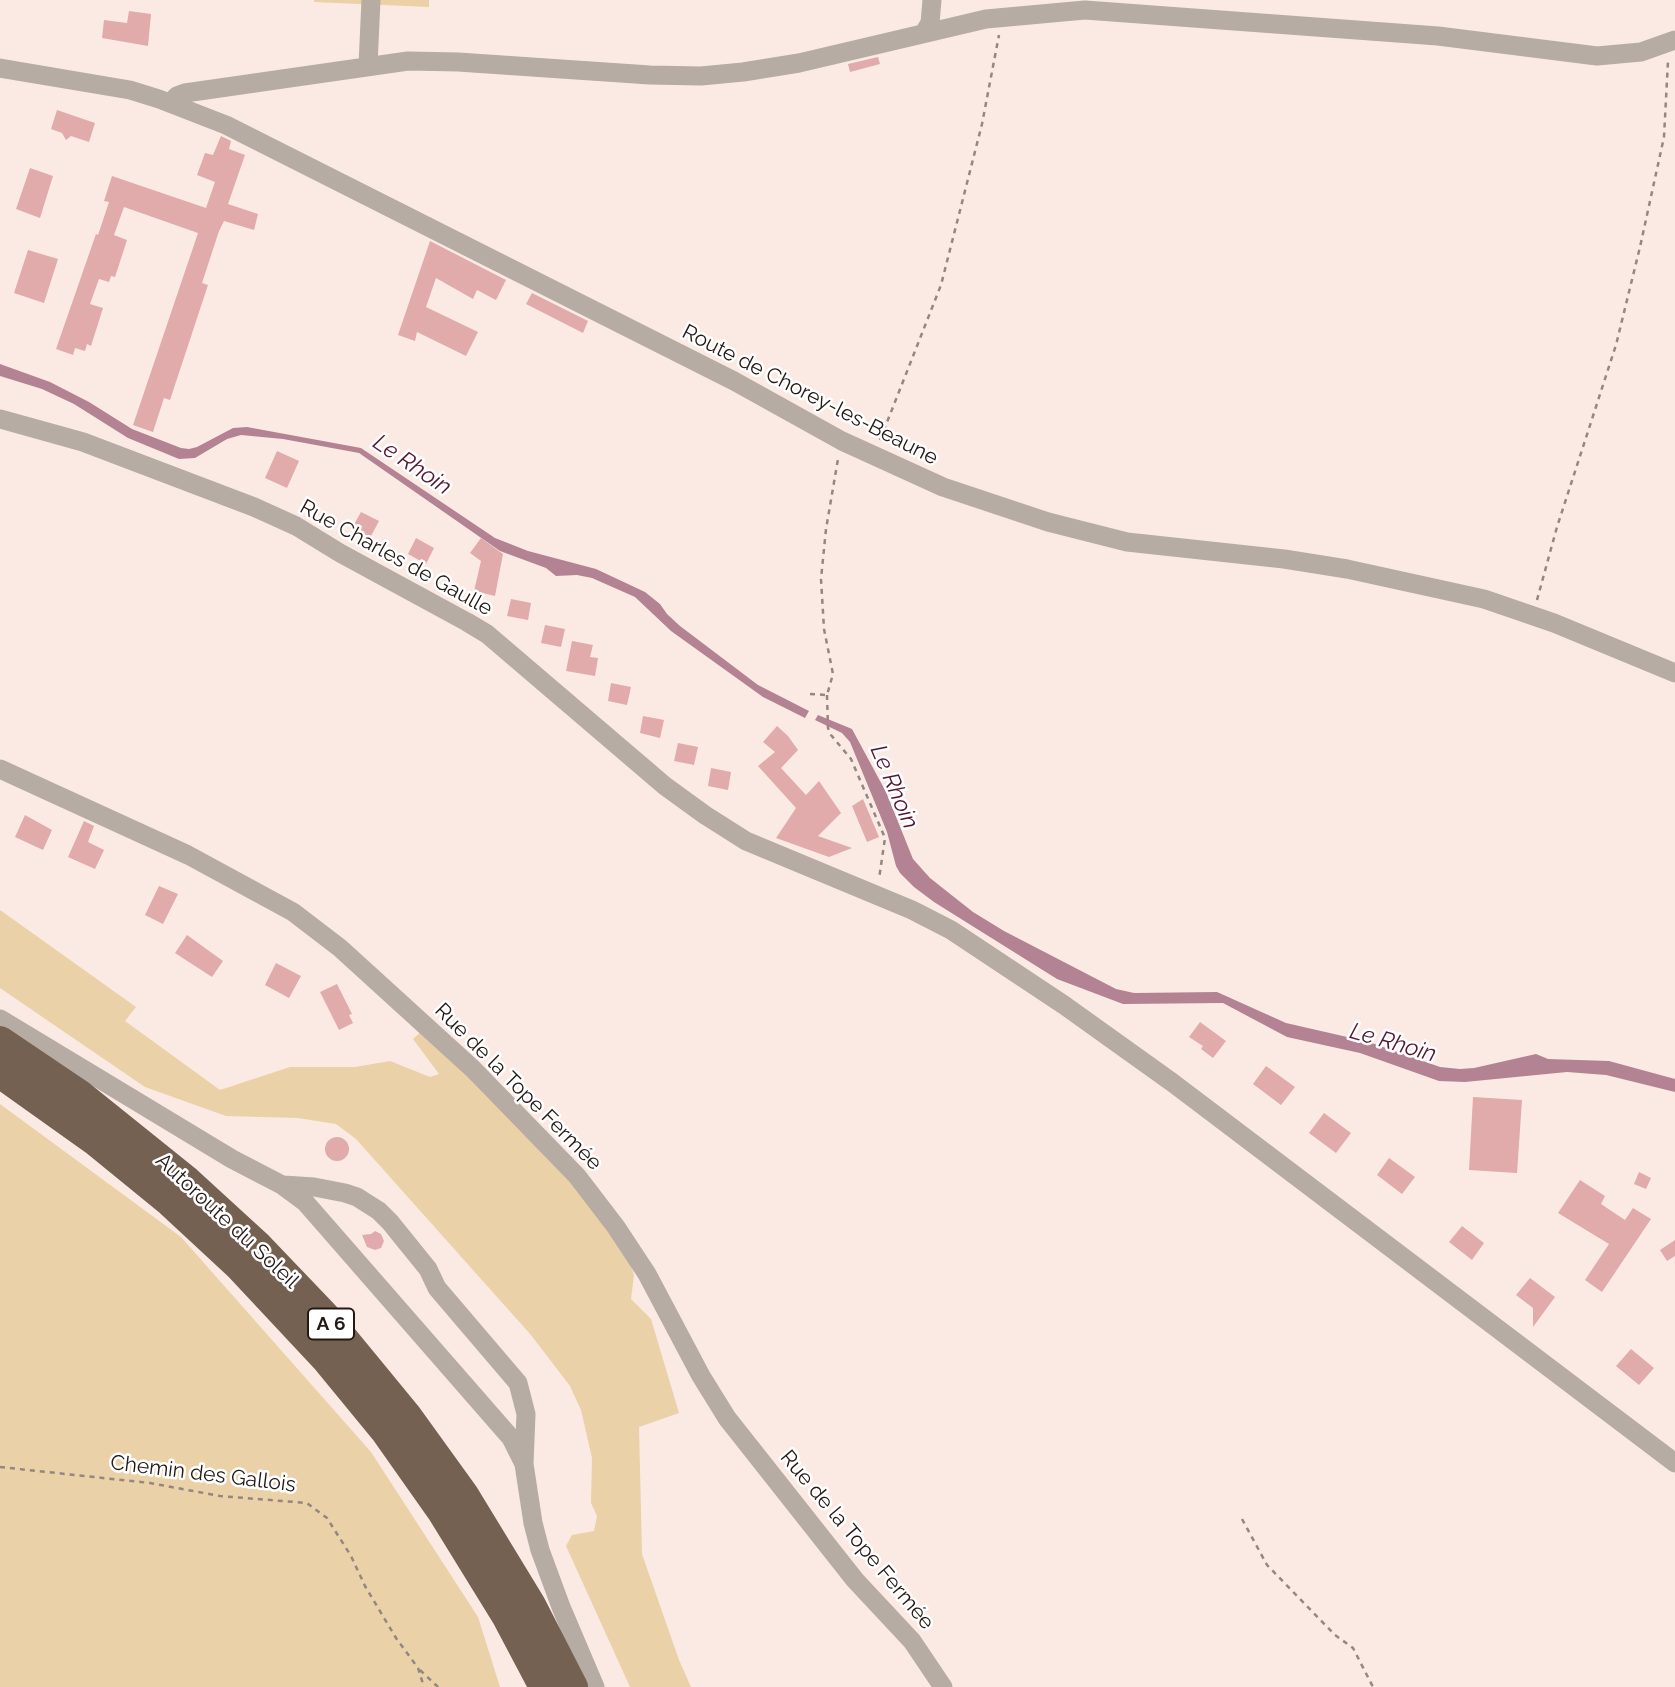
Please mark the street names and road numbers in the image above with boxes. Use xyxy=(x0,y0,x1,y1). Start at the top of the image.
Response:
street label: Route de Chorey-les-Beaune xyxy=(678,319,942,471)
street label: Rue Charles de Gaulle xyxy=(295,495,497,621)
street label: Rue de la Tope Fermée xyxy=(429,998,607,1176)
street label: Autoroute du Soleil xyxy=(150,1148,304,1294)
road number: A 6 xyxy=(308,1308,354,1340)
street label: Rue de la Tope Fermée xyxy=(775,1445,939,1635)
street label: Chemin des Gallois xyxy=(109,1450,297,1498)

